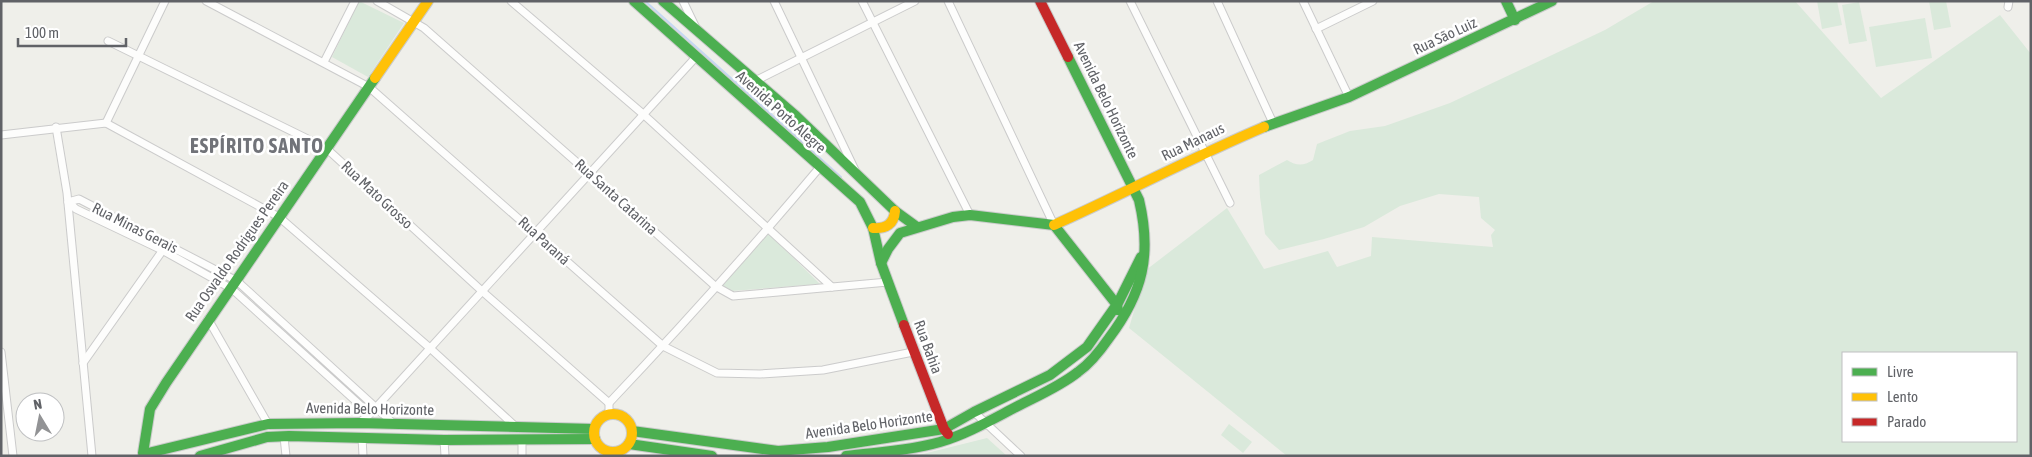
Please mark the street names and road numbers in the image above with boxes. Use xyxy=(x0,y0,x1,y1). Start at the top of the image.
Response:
street label: Rua São Luiz xyxy=(1410,13,1480,58)
street label: Avenida Belo Horizonte xyxy=(1071,38,1142,161)
street label: Avenida Porto Alegre xyxy=(733,67,830,156)
street label: Rua Manaus xyxy=(1159,119,1227,164)
street label: Rua Santa Catarina xyxy=(572,155,661,238)
street label: Rua Mato Grosso xyxy=(338,157,416,232)
street label: Rua Osvaldo Rodrigues Pereira xyxy=(181,177,292,324)
street label: Rua Minas Gerais xyxy=(90,199,181,256)
street label: Rua Paraná xyxy=(515,213,574,268)
street label: Rua Bahia xyxy=(911,318,946,376)
street label: Avenida Belo Horizonte xyxy=(306,399,434,418)
street label: Avenida Belo Horizonte xyxy=(804,407,934,442)

